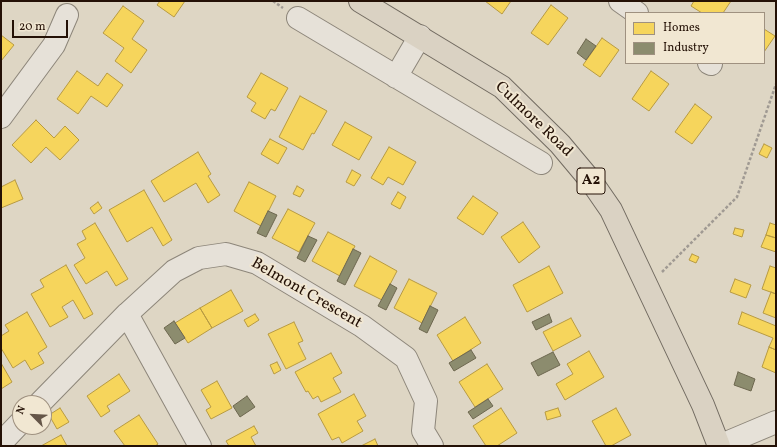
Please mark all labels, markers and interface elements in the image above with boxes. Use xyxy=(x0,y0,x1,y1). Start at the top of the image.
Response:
scale bar xyxy=(14,12,70,38)
legend xyxy=(625,12,765,64)
text: 20 m xyxy=(19,19,46,35)
text: Homes xyxy=(663,20,700,36)
text: Industry xyxy=(663,40,709,56)
street label: Culmore Road xyxy=(490,78,576,162)
road number: A2 xyxy=(577,168,605,194)
street label: Belmont Crescent xyxy=(247,254,365,334)
north arrow xyxy=(12,395,52,435)
text: N xyxy=(13,404,30,417)

